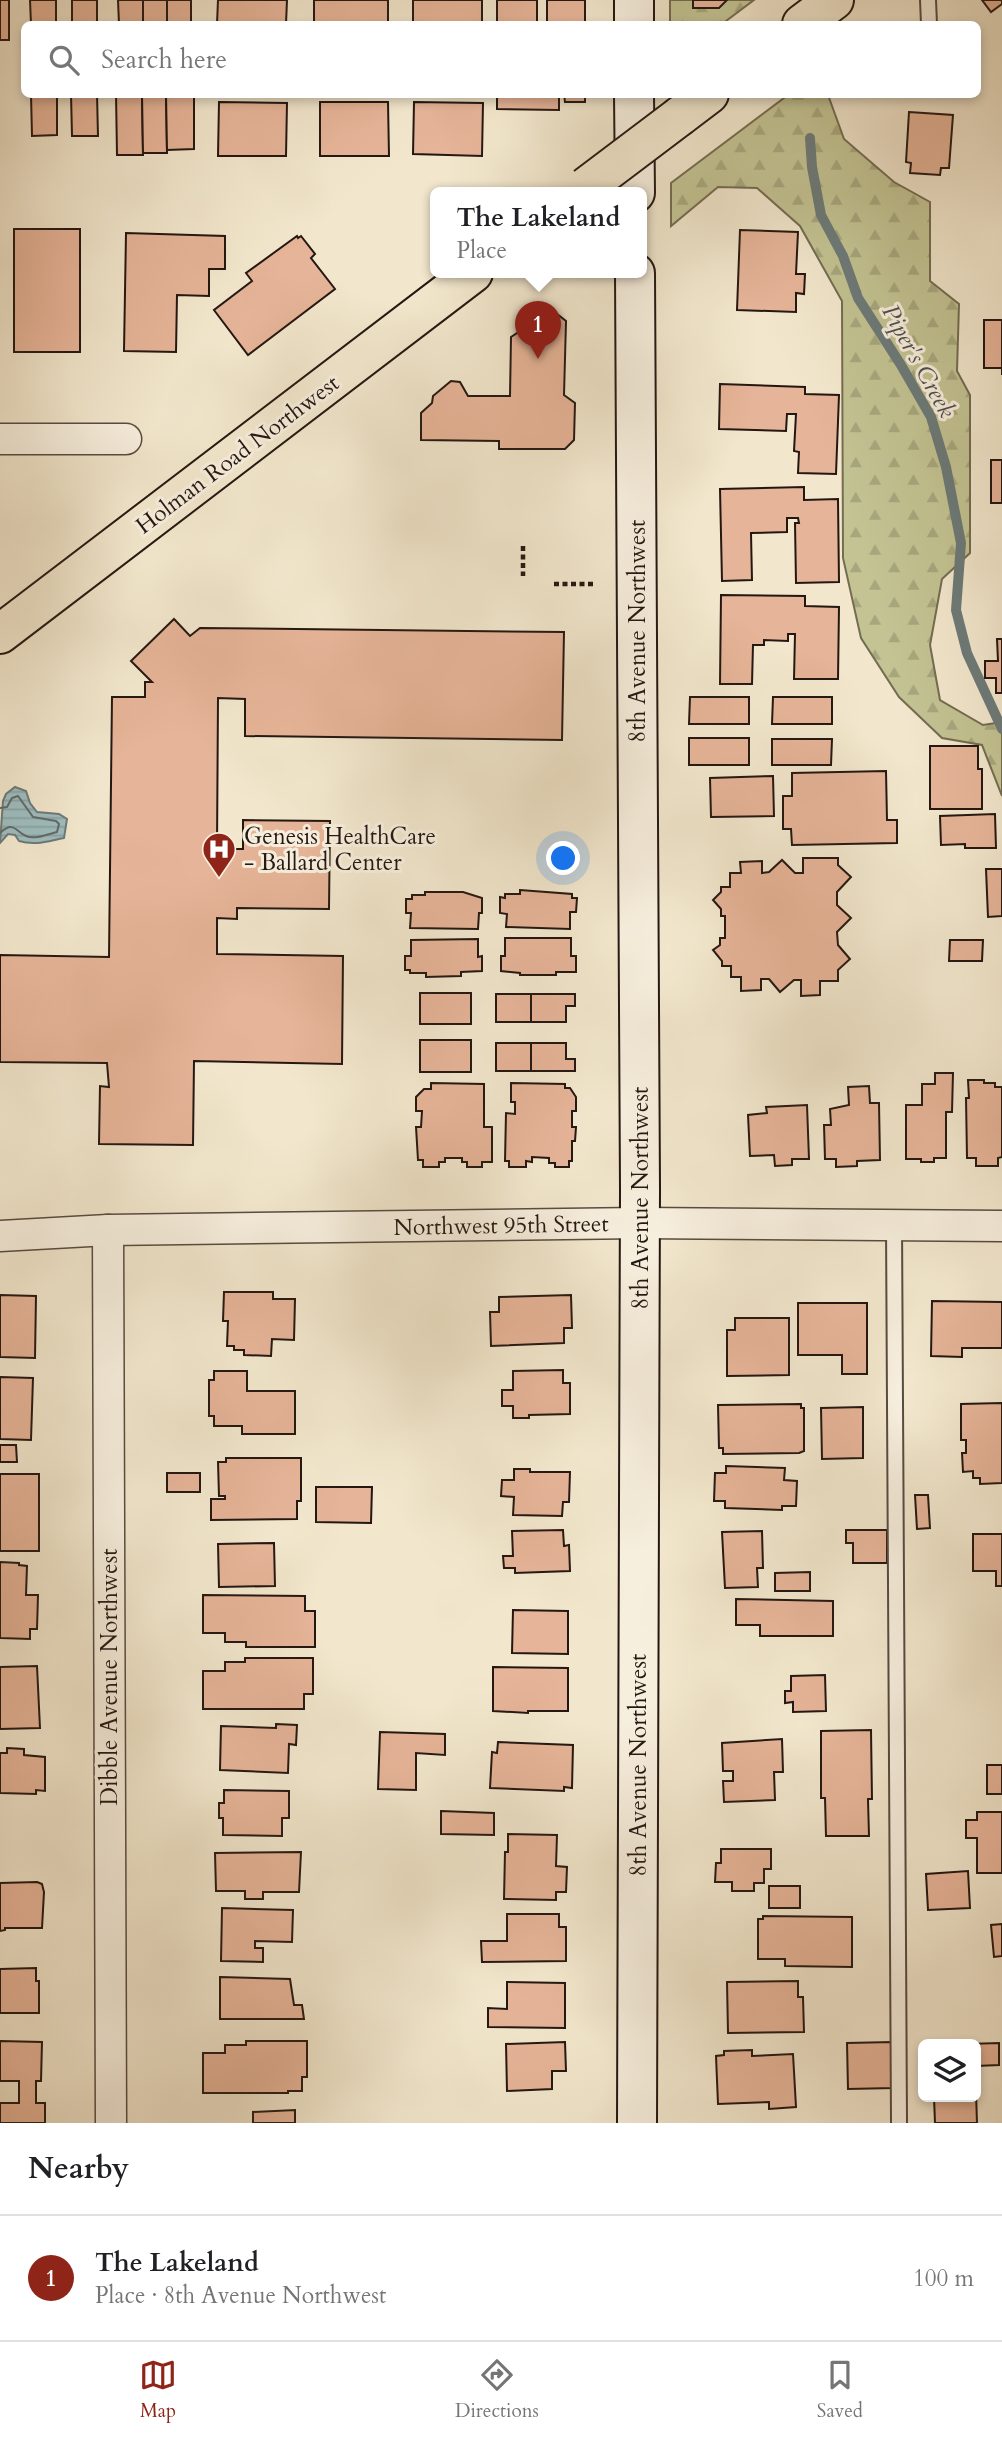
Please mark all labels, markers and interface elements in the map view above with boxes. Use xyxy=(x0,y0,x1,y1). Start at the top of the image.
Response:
search box xyxy=(21,21,981,98)
icon: search xyxy=(45,41,83,79)
text: Search here xyxy=(101,42,227,77)
popup xyxy=(430,187,647,278)
text: The Lakeland xyxy=(457,200,620,235)
text: Place xyxy=(457,235,507,266)
water label: Piper's Creek xyxy=(874,299,963,424)
pin: 1 xyxy=(515,301,561,359)
street label: Holman Road Northwest xyxy=(129,368,345,541)
street label: 8th Avenue Northwest xyxy=(622,520,653,742)
place label: Genesis HealthCare - Ballard Center xyxy=(244,821,436,878)
hospital icon: Genesis HealthCare - Ballard Center xyxy=(200,830,238,879)
your location xyxy=(546,841,580,875)
street label: 8th Avenue Northwest xyxy=(625,1087,656,1309)
street label: Northwest 95th Street xyxy=(393,1208,609,1243)
street label: Dibble Avenue Northwest xyxy=(94,1548,125,1806)
street label: 8th Avenue Northwest xyxy=(623,1654,654,1876)
map controls xyxy=(918,2039,981,2102)
button: layers xyxy=(918,2039,981,2102)
text: Nearby xyxy=(28,2148,129,2189)
text: The Lakeland xyxy=(95,2245,259,2280)
text: 1 xyxy=(45,2263,57,2294)
text: 100 m xyxy=(913,2263,974,2294)
text: Place · 8th Avenue Northwest xyxy=(95,2280,386,2311)
tab: Map xyxy=(139,2356,177,2424)
tab: Directions xyxy=(455,2356,539,2424)
tab: Saved xyxy=(817,2356,863,2424)

